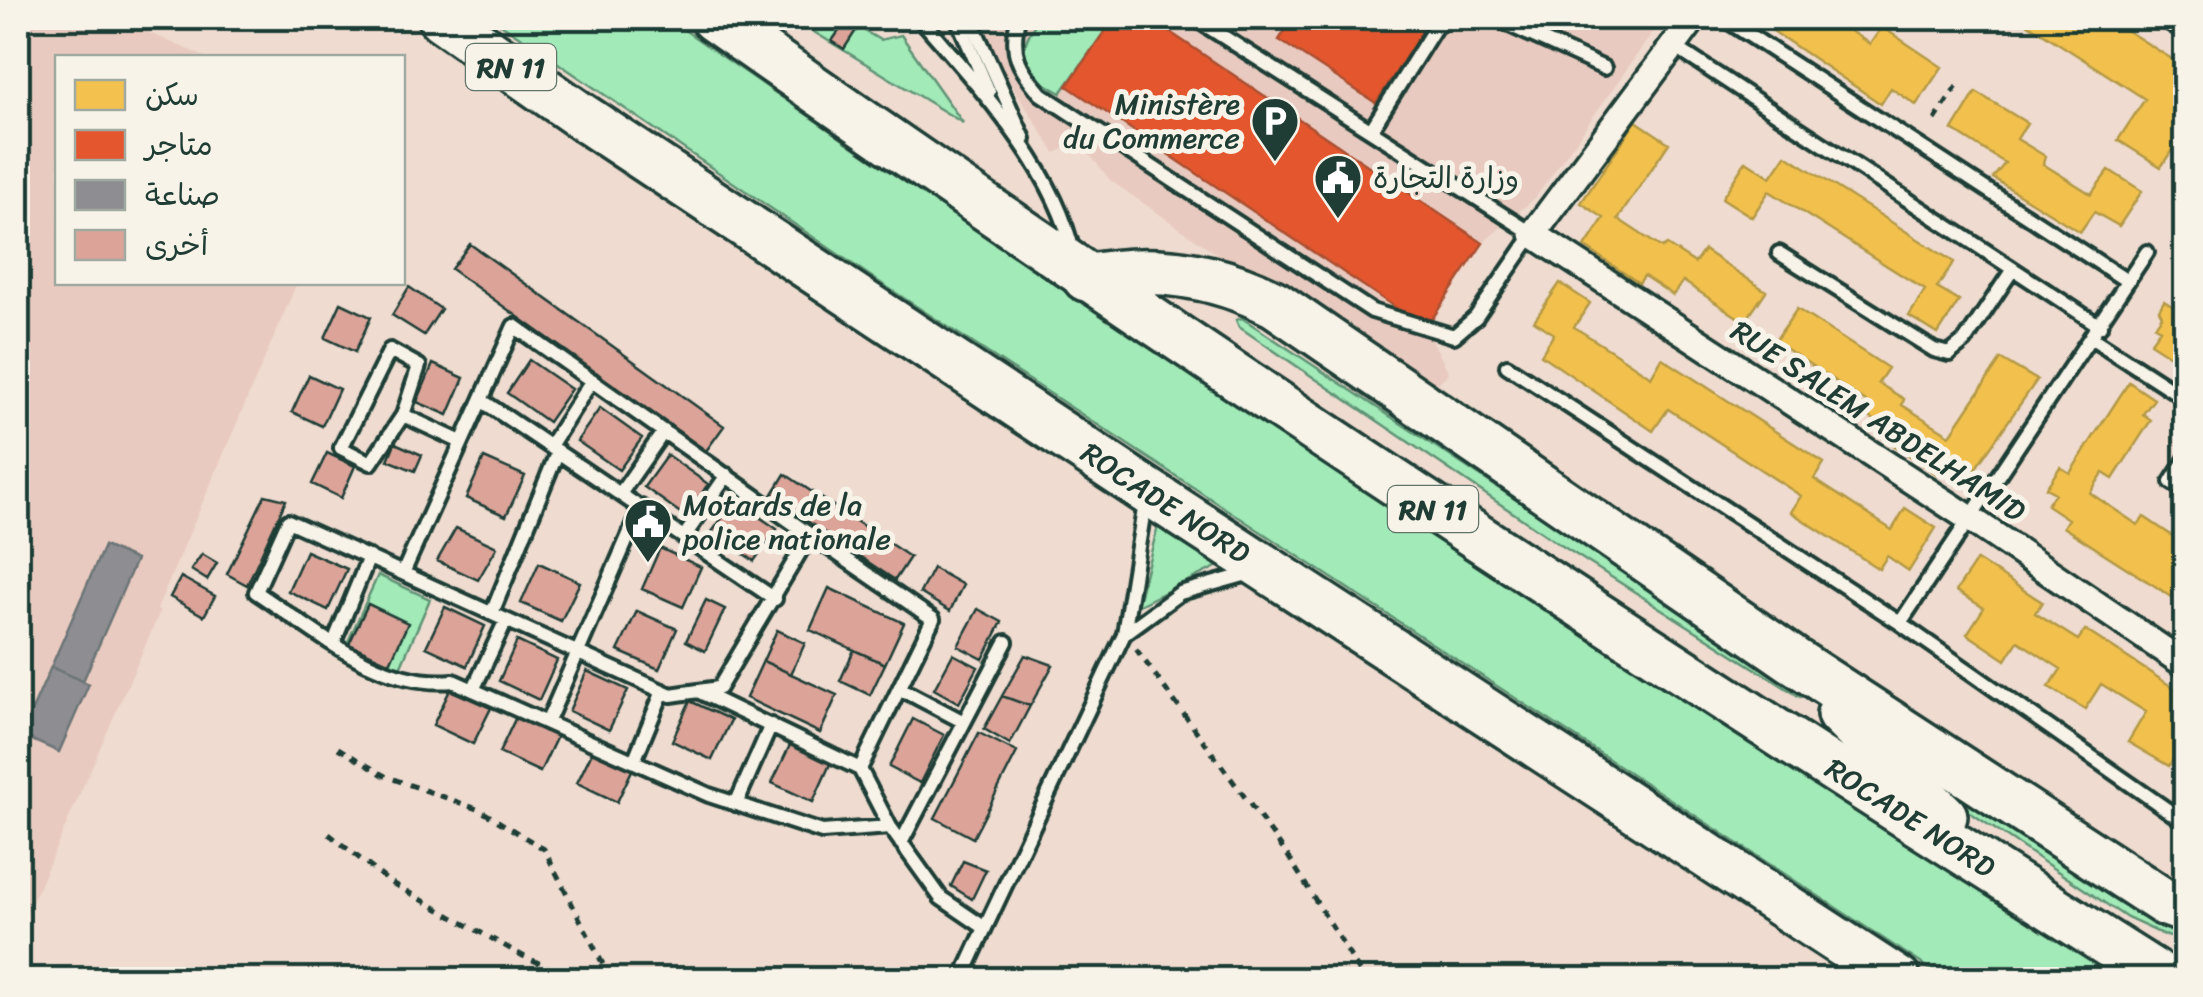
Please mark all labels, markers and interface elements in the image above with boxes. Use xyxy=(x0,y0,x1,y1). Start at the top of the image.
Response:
road number: RN 11 xyxy=(466,44,556,90)
legend xyxy=(55,55,405,285)
text: سكن xyxy=(145,68,199,122)
place label: Ministère du Commerce xyxy=(1063,77,1240,165)
parking icon: Ministère du Commerce xyxy=(1249,95,1301,163)
text: متاجر xyxy=(142,118,213,172)
place label: وزارة التجارة xyxy=(1373,151,1519,205)
public building icon: وزارة التجارة xyxy=(1312,152,1364,220)
text: صناعة xyxy=(145,168,220,222)
text: أخرى xyxy=(145,218,208,272)
street label: RUE SALEM ABDELHAMID xyxy=(1719,305,2037,537)
street label: ROCADE NORD xyxy=(1069,427,1262,579)
place label: Motards de la police nationale xyxy=(681,478,891,566)
road number: RN 11 xyxy=(1388,486,1478,532)
public building icon: Motards de la police nationale xyxy=(622,496,674,564)
street label: ROCADE NORD xyxy=(1814,743,2007,893)

